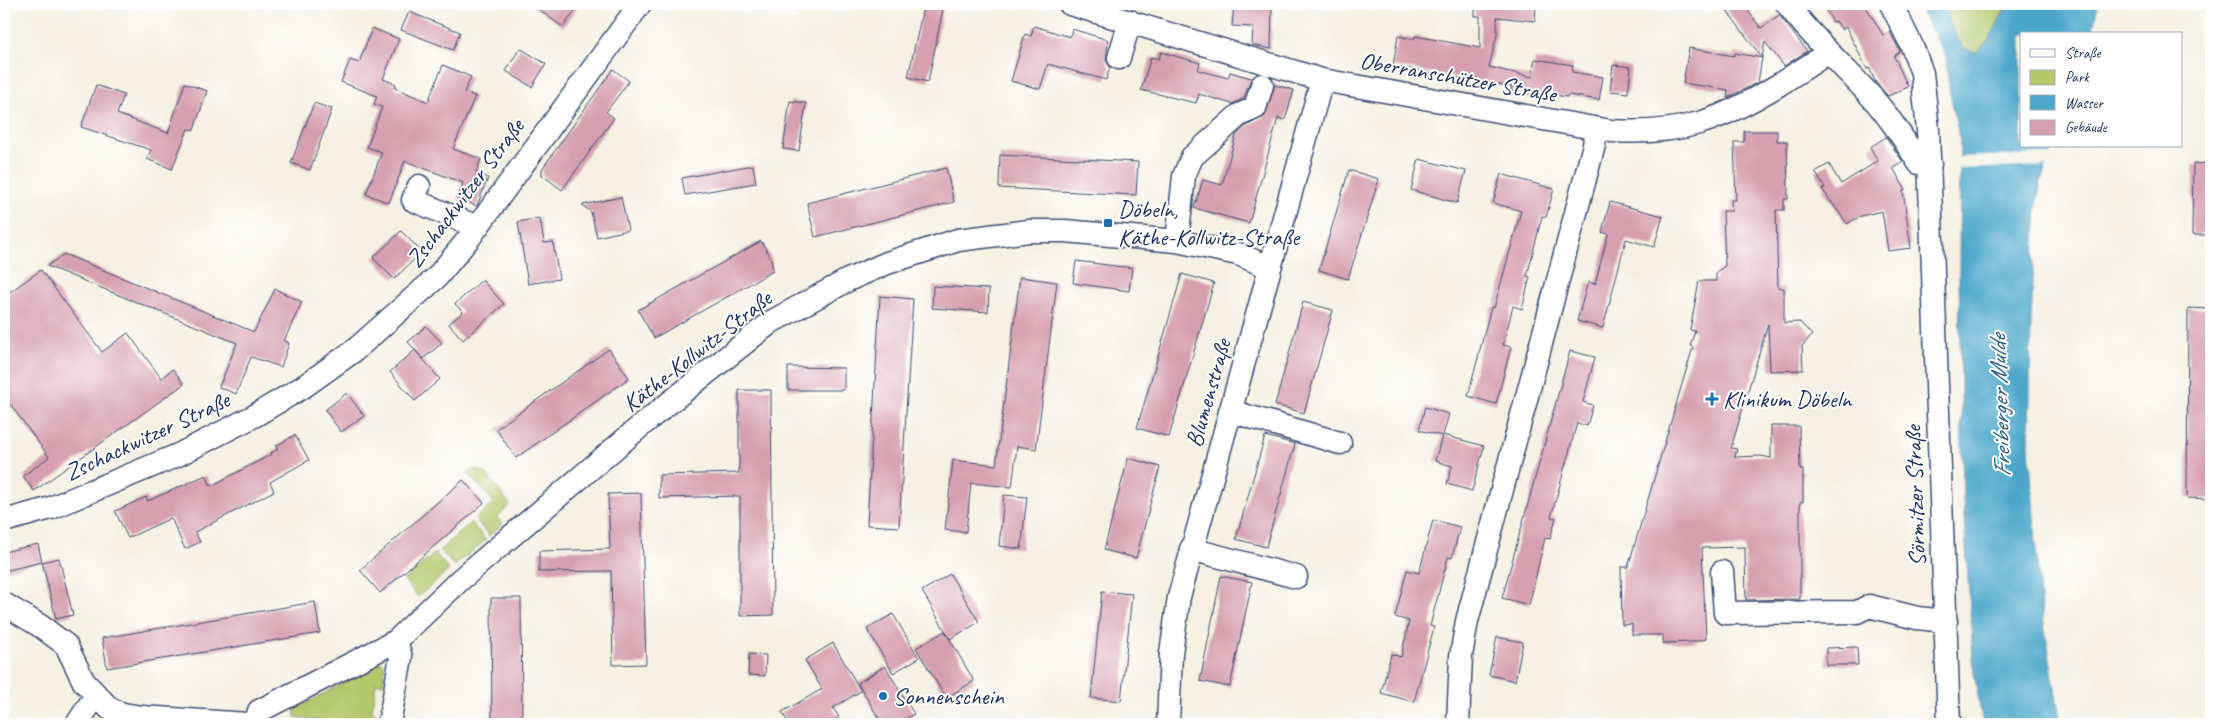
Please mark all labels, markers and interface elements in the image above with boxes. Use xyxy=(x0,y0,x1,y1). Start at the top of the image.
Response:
legend xyxy=(2020,32,2182,148)
text: Straße xyxy=(2065,44,2101,63)
street label: Oberranschützer Straße xyxy=(1358,45,1560,109)
text: Park xyxy=(2065,68,2090,87)
text: Wasser xyxy=(2065,94,2104,113)
street label: Zschackwitzer Straße xyxy=(399,111,532,273)
text: Gebäude xyxy=(2065,118,2108,137)
place label: Döbeln, Käthe-Kollwitz-Straße xyxy=(1118,194,1301,252)
marker: Döbeln, Käthe-Kollwitz-Straße xyxy=(1102,217,1114,229)
street label: Käthe-Kollwitz-Straße xyxy=(616,282,779,419)
water label: Freiberger Mulde xyxy=(1981,330,2018,478)
street label: Blumenstraße xyxy=(1178,333,1238,450)
street label: Zschackwitzer Straße xyxy=(60,384,236,487)
place label: Klinikum Döbeln xyxy=(1723,384,1853,414)
marker: Klinikum Döbeln xyxy=(1705,392,1719,406)
street label: Sörmitzer Straße xyxy=(1897,423,1932,567)
place label: Sonnenschein xyxy=(893,681,1005,711)
marker: Sonnenschein xyxy=(877,690,889,702)

